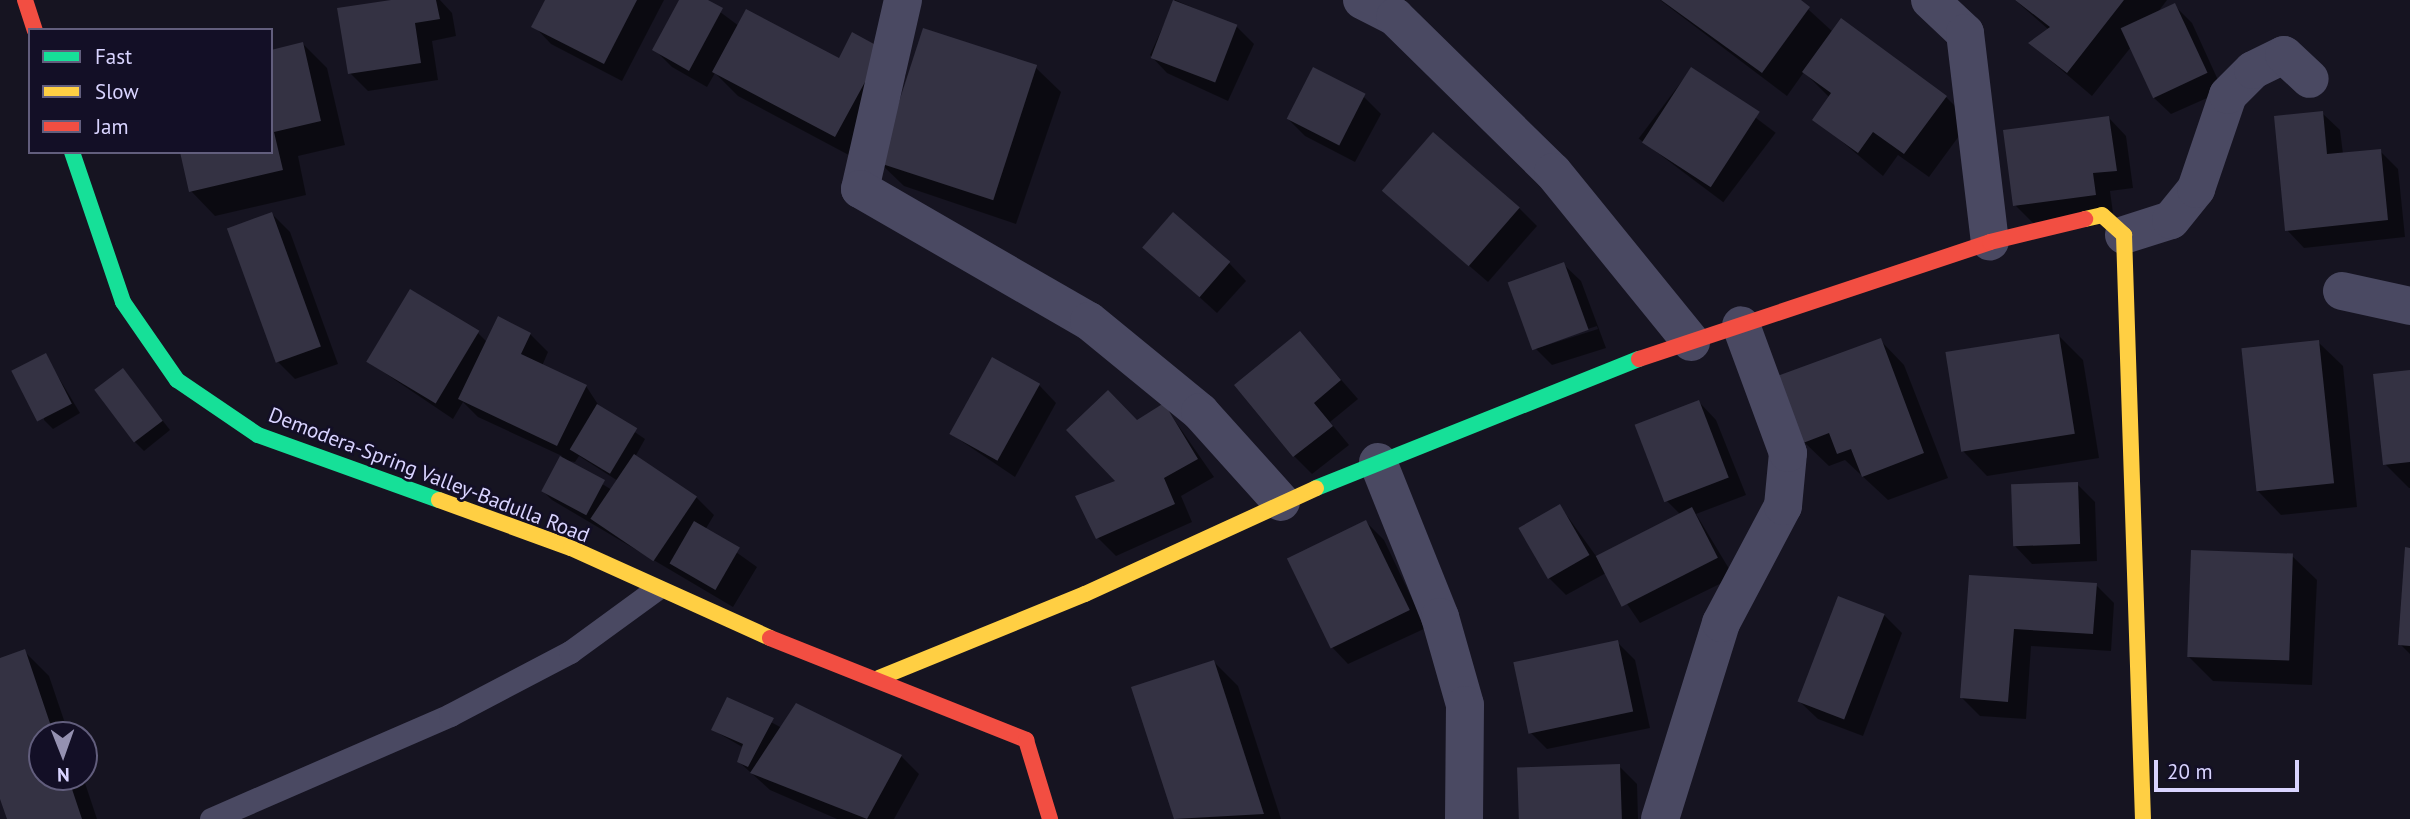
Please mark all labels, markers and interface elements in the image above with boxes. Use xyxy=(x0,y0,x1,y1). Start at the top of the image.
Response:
legend xyxy=(28,28,273,154)
text: Fast xyxy=(95,43,132,70)
text: Slow xyxy=(95,78,139,105)
text: Jam xyxy=(95,113,129,140)
street label: Demodera-Spring Valley-Badulla Road xyxy=(265,402,593,548)
north arrow xyxy=(28,721,98,791)
scale bar xyxy=(2158,746,2303,790)
text: 20 m xyxy=(2167,758,2213,785)
text: N xyxy=(57,763,70,787)

